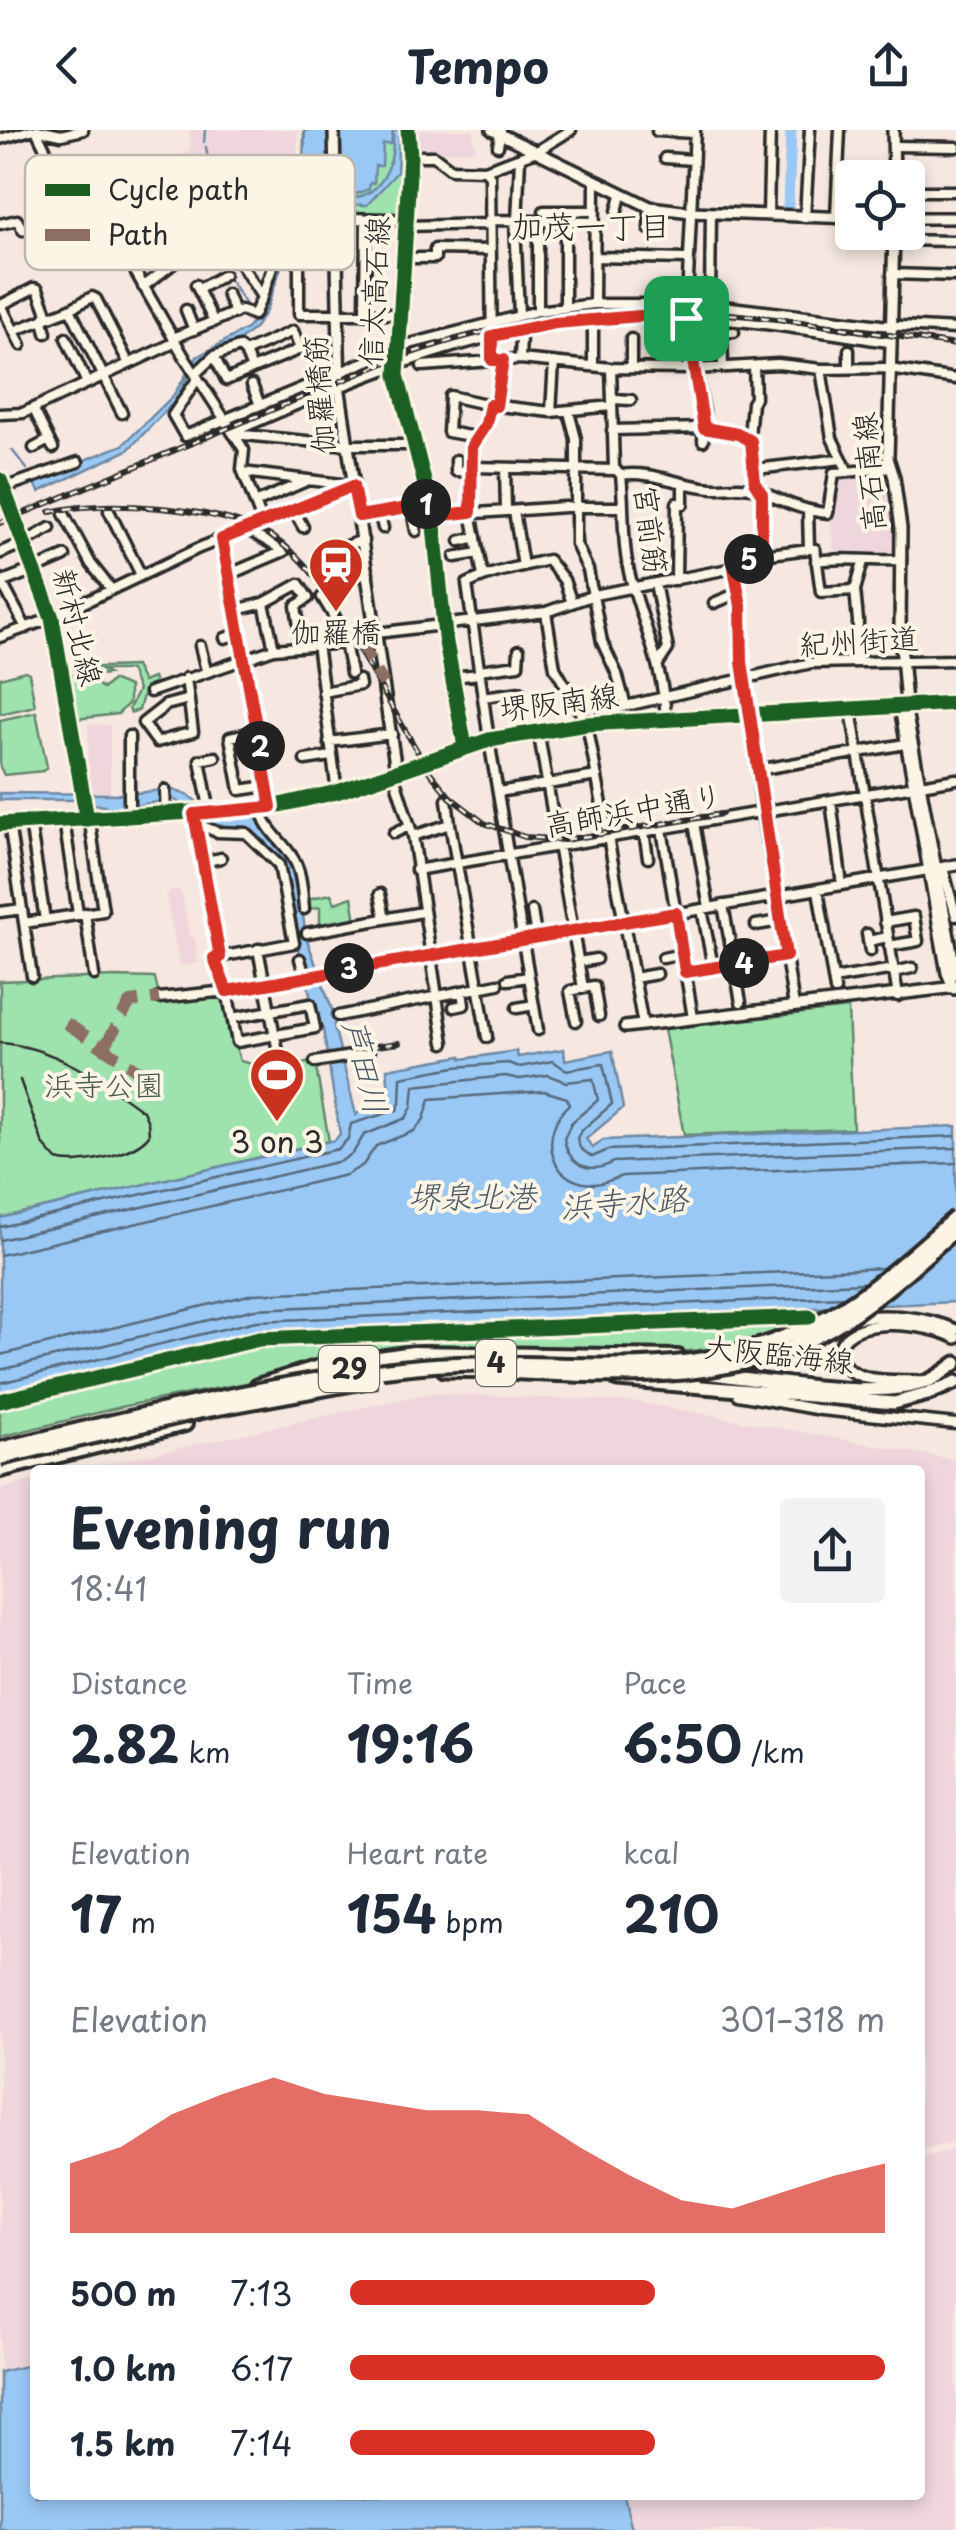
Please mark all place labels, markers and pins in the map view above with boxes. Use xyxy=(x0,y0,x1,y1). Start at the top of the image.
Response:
pin xyxy=(644,276,729,361)
pin: 1 xyxy=(401,479,451,529)
pin: 5 xyxy=(724,534,774,584)
station icon: 伽羅橋 xyxy=(306,535,366,614)
place label: 伽羅橋 xyxy=(291,608,381,653)
pin: 2 xyxy=(235,721,285,771)
pin: 4 xyxy=(719,938,769,988)
pin: 3 xyxy=(324,943,374,993)
sports icon: 3 on 3 xyxy=(247,1045,307,1124)
place label: 3 on 3 xyxy=(230,1118,324,1163)

